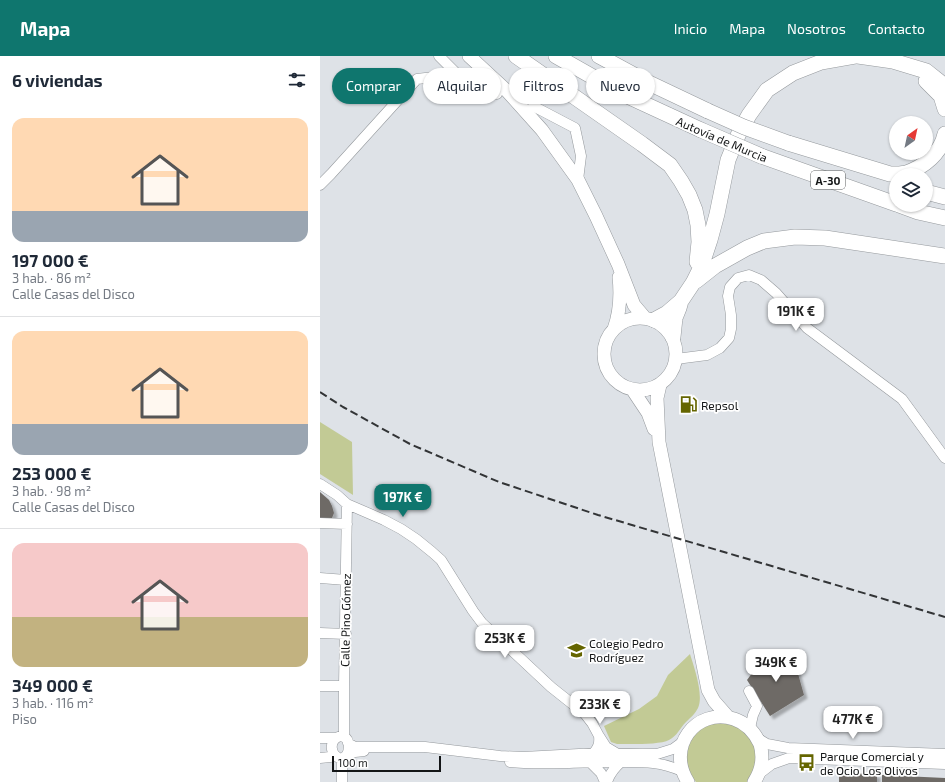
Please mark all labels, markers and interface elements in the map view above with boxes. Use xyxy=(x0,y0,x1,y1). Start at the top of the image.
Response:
text: Mapa xyxy=(20,17,70,40)
text: Inicio xyxy=(674,20,707,37)
text: Mapa xyxy=(729,20,765,37)
text: Nosotros xyxy=(787,20,846,37)
text: Contacto xyxy=(868,20,925,37)
chip: Comprar xyxy=(332,68,415,104)
chip: Alquilar xyxy=(423,68,501,104)
chip: Filtros xyxy=(509,68,578,104)
chip: Nuevo xyxy=(586,68,655,104)
icon: filters xyxy=(286,69,308,91)
text: 6 viviendas xyxy=(12,70,103,90)
street label: Autovía de Murcia xyxy=(674,113,770,165)
north arrow xyxy=(889,116,933,160)
map controls xyxy=(889,116,933,212)
icon: home xyxy=(124,144,196,216)
button: layers xyxy=(889,168,933,212)
road number: A-30 xyxy=(811,171,845,189)
text: 197 000 € xyxy=(12,250,89,270)
text: 3 hab. · 86 m² xyxy=(12,270,91,286)
text: Calle Casas del Disco xyxy=(12,286,135,302)
pin: 191K € xyxy=(763,298,829,332)
text: 191K € xyxy=(777,303,815,319)
icon: home xyxy=(124,357,196,429)
fuel station icon: Repsol xyxy=(678,395,698,415)
place label: Repsol xyxy=(701,398,739,412)
text: 253 000 € xyxy=(12,463,91,483)
text: 3 hab. · 98 m² xyxy=(12,483,91,499)
pin: 197K € xyxy=(370,484,436,518)
text: 197K € xyxy=(383,489,423,505)
text: Calle Casas del Disco xyxy=(12,499,135,515)
icon: home xyxy=(124,569,196,641)
street label: Calle Pino Gómez xyxy=(337,573,353,667)
pin: 253K € xyxy=(472,625,538,659)
text: 253K € xyxy=(484,630,526,646)
place label: Colegio Pedro Rodríguez xyxy=(589,636,664,664)
school or university icon: Colegio Pedro Rodríguez xyxy=(566,640,586,660)
pin: 349K € xyxy=(743,649,809,683)
text: 349K € xyxy=(755,654,797,670)
text: 349 000 € xyxy=(12,675,93,695)
pin: 233K € xyxy=(567,691,633,725)
text: 3 hab. · 116 m² xyxy=(12,695,94,711)
text: 233K € xyxy=(579,696,621,712)
pin: 477K € xyxy=(820,706,886,740)
text: Piso xyxy=(12,711,37,727)
text: 477K € xyxy=(832,711,874,727)
place label: Parque Comercial y de Ocio Los Olivos xyxy=(820,749,924,777)
bus stop icon: Parque Comercial y de Ocio Los Olivos xyxy=(797,753,817,773)
scale bar xyxy=(332,754,441,773)
text: 100 m xyxy=(338,756,368,769)

